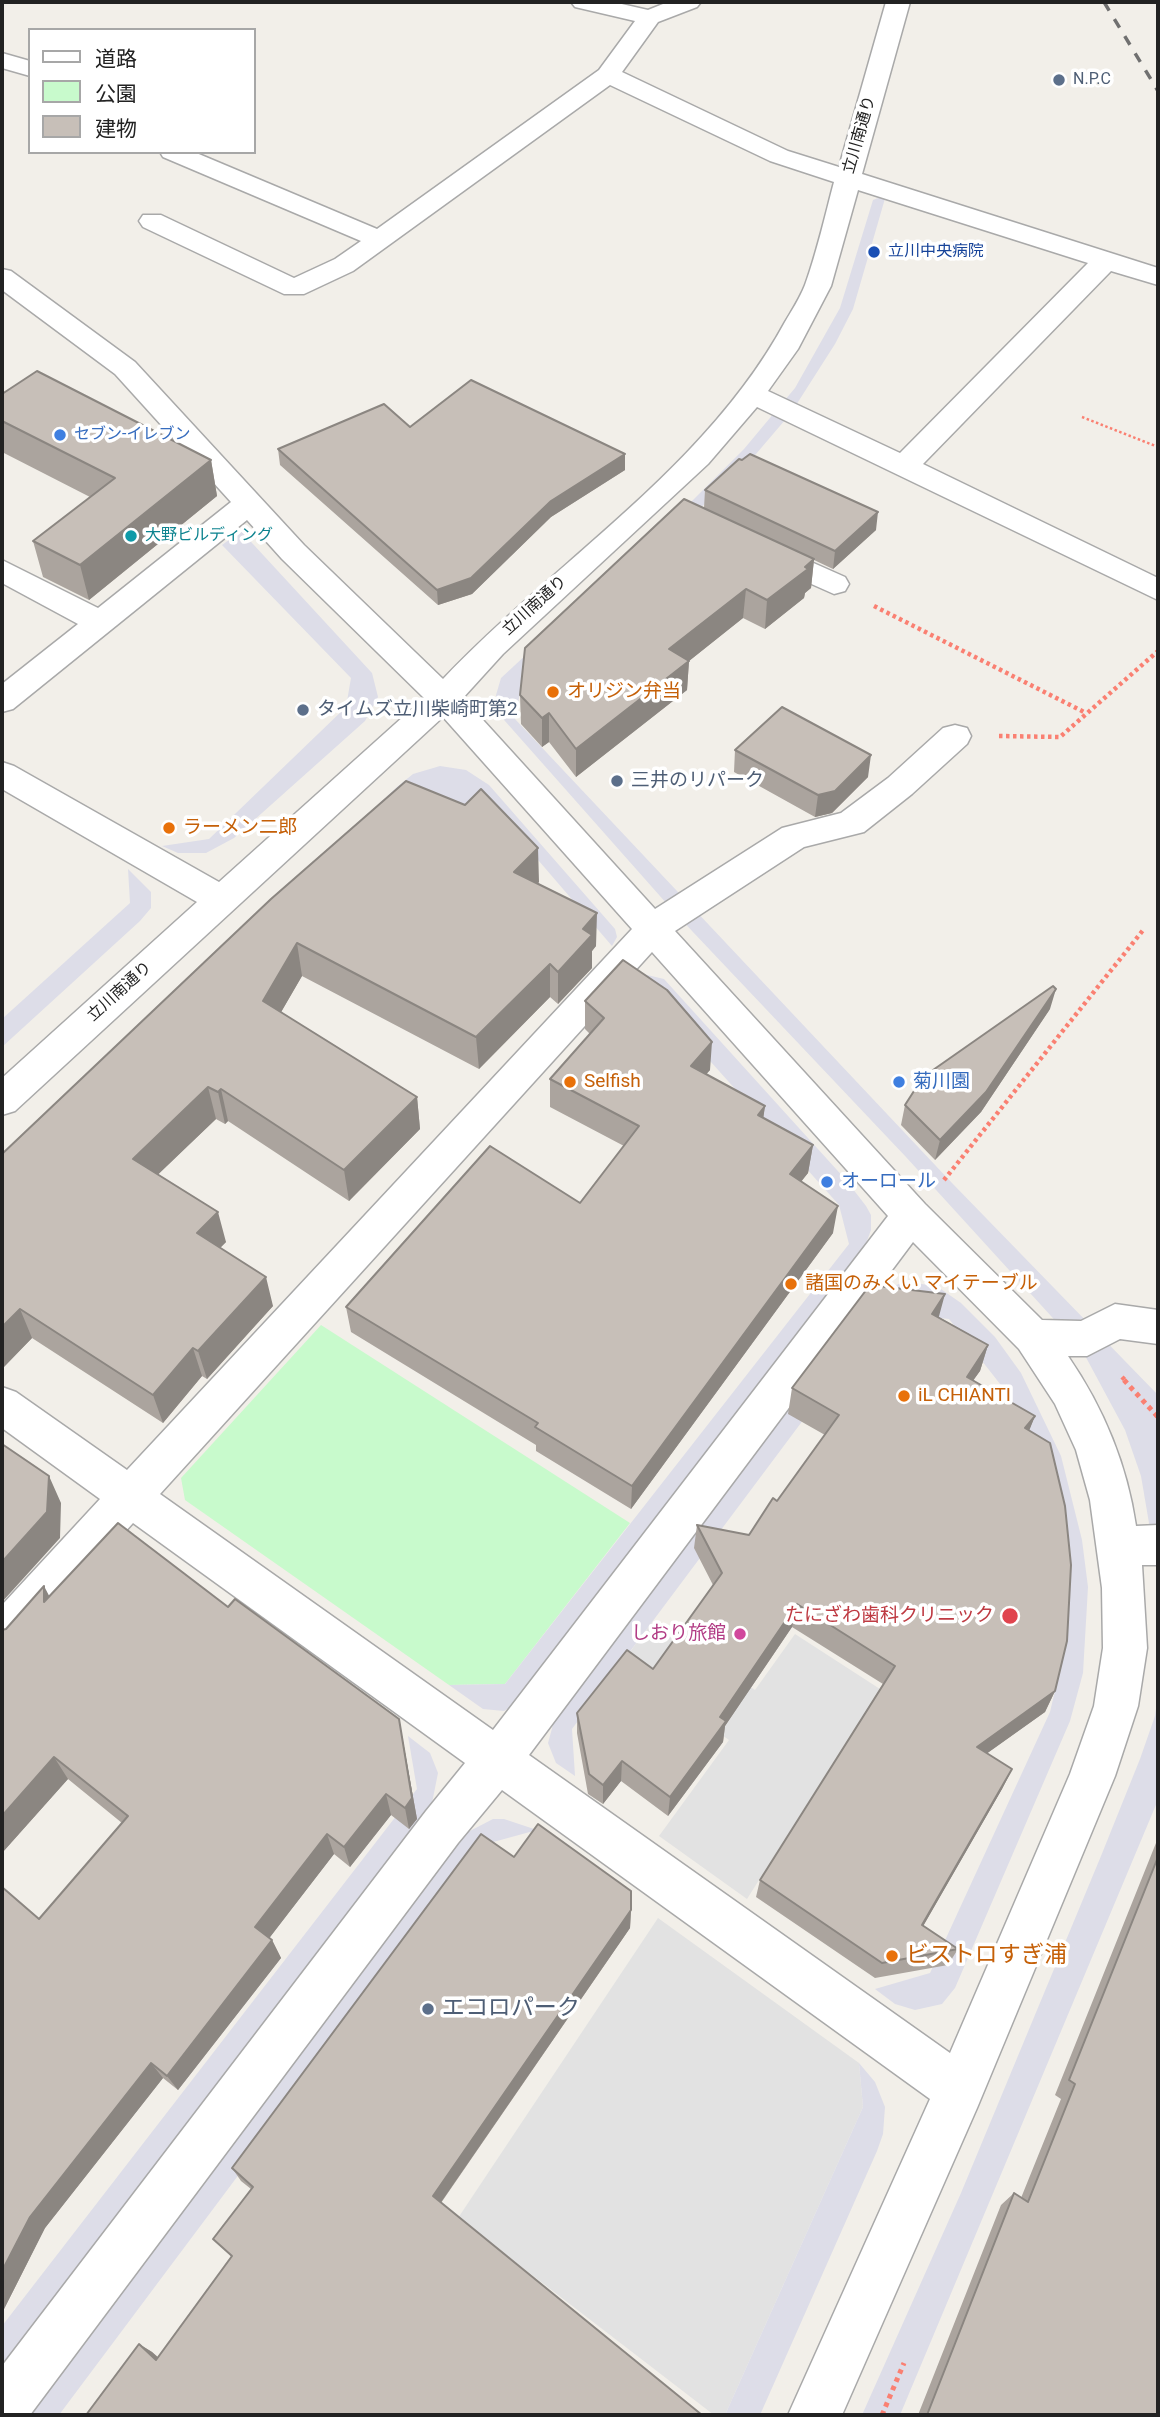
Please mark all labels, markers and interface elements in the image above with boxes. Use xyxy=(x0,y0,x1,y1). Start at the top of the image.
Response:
legend xyxy=(28,28,256,154)
text: 道路 xyxy=(95,47,137,71)
place label: N.P.C xyxy=(1073,70,1111,90)
marker: N.P.C xyxy=(1051,72,1067,88)
text: 公園 xyxy=(95,82,137,106)
street label: 立川南通り xyxy=(840,94,880,176)
text: 建物 xyxy=(95,117,137,141)
place label: 立川中央病院 xyxy=(888,242,984,262)
marker: 立川中央病院 xyxy=(866,244,882,260)
place label: セブン-イレブン xyxy=(74,425,190,445)
marker: セブン-イレブン xyxy=(52,427,68,443)
place label: 大野ビルディング xyxy=(145,526,273,546)
marker: 大野ビルディング xyxy=(123,528,139,544)
street label: 立川南通り xyxy=(499,572,571,640)
place label: オリジン弁当 xyxy=(567,681,681,703)
marker: オリジン弁当 xyxy=(545,684,561,700)
place label: タイムズ立川柴崎町第2 xyxy=(317,699,518,721)
marker: タイムズ立川柴崎町第2 xyxy=(295,702,311,718)
place label: 三井のリパーク xyxy=(631,770,764,792)
marker: 三井のリパーク xyxy=(609,773,625,789)
place label: ラーメン二郎 xyxy=(183,817,297,839)
marker: ラーメン二郎 xyxy=(161,820,177,836)
street label: 立川南通り xyxy=(84,958,156,1026)
place label: Selfish xyxy=(584,1071,641,1093)
place label: 菊川園 xyxy=(913,1071,970,1093)
marker: Selfish xyxy=(562,1074,578,1090)
marker: 菊川園 xyxy=(891,1074,907,1090)
place label: オーロール xyxy=(841,1171,936,1193)
marker: オーロール xyxy=(819,1174,835,1190)
place label: 諸国のみくい マイテーブル xyxy=(805,1273,1038,1295)
marker: 諸国のみくい マイテーブル xyxy=(783,1276,799,1292)
place label: iL CHIANTI xyxy=(918,1385,1011,1407)
marker: iL CHIANTI xyxy=(896,1388,912,1404)
place label: たにざわ歯科クリニック xyxy=(785,1605,994,1627)
marker: たにざわ歯科クリニック xyxy=(1000,1606,1020,1626)
place label: しおり旅館 xyxy=(631,1623,726,1645)
marker: しおり旅館 xyxy=(732,1626,748,1642)
place label: ビストロすぎ浦 xyxy=(906,1942,1067,1970)
marker: ビストロすぎ浦 xyxy=(884,1948,900,1964)
place label: エコロパーク xyxy=(442,1995,580,2023)
marker: エコロパーク xyxy=(420,2001,436,2017)

